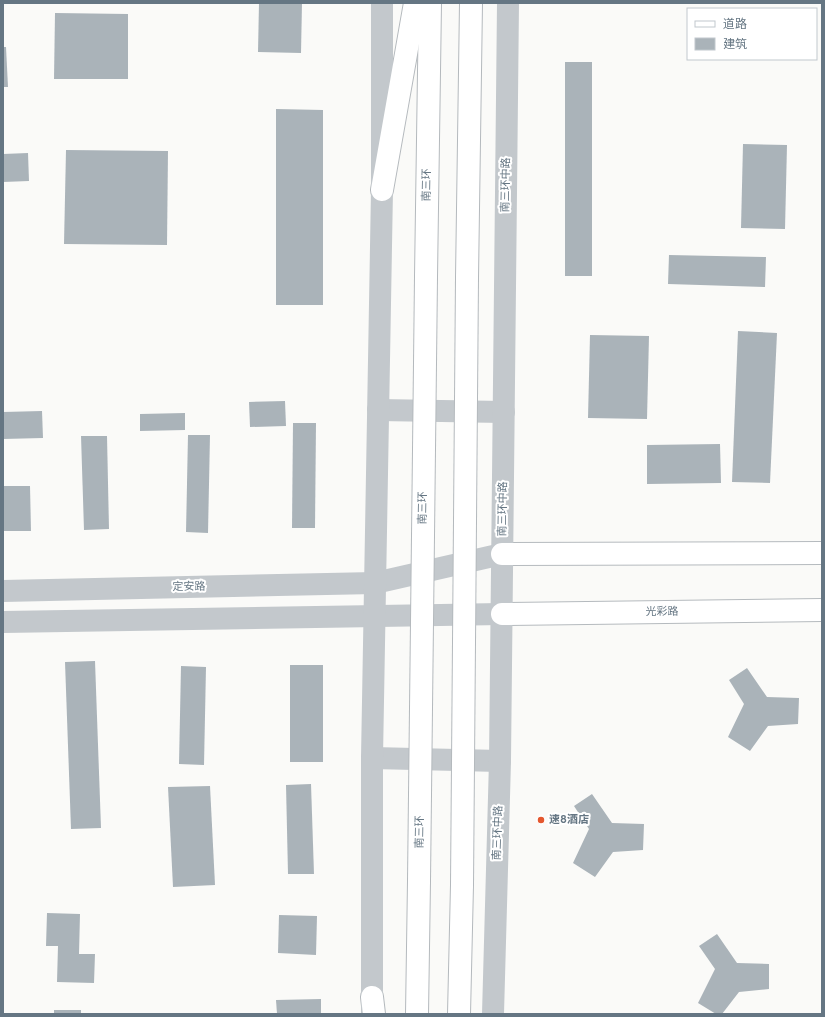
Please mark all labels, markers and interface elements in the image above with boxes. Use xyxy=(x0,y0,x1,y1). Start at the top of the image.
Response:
legend xyxy=(687,8,817,60)
text: 道路 xyxy=(723,17,747,33)
text: 建筑 xyxy=(723,37,747,53)
street label: 南三环中路 xyxy=(499,157,513,213)
street label: 南三环 xyxy=(420,168,434,202)
street label: 南三环中路 xyxy=(496,481,510,537)
street label: 南三环 xyxy=(416,491,430,525)
street label: 定安路 xyxy=(172,580,206,594)
street label: 光彩路 xyxy=(645,605,679,619)
street label: 南三环中路 xyxy=(490,805,506,861)
place label: 速8酒店 xyxy=(549,813,589,827)
street label: 南三环 xyxy=(413,815,427,849)
marker: 速8酒店 xyxy=(536,815,546,825)

